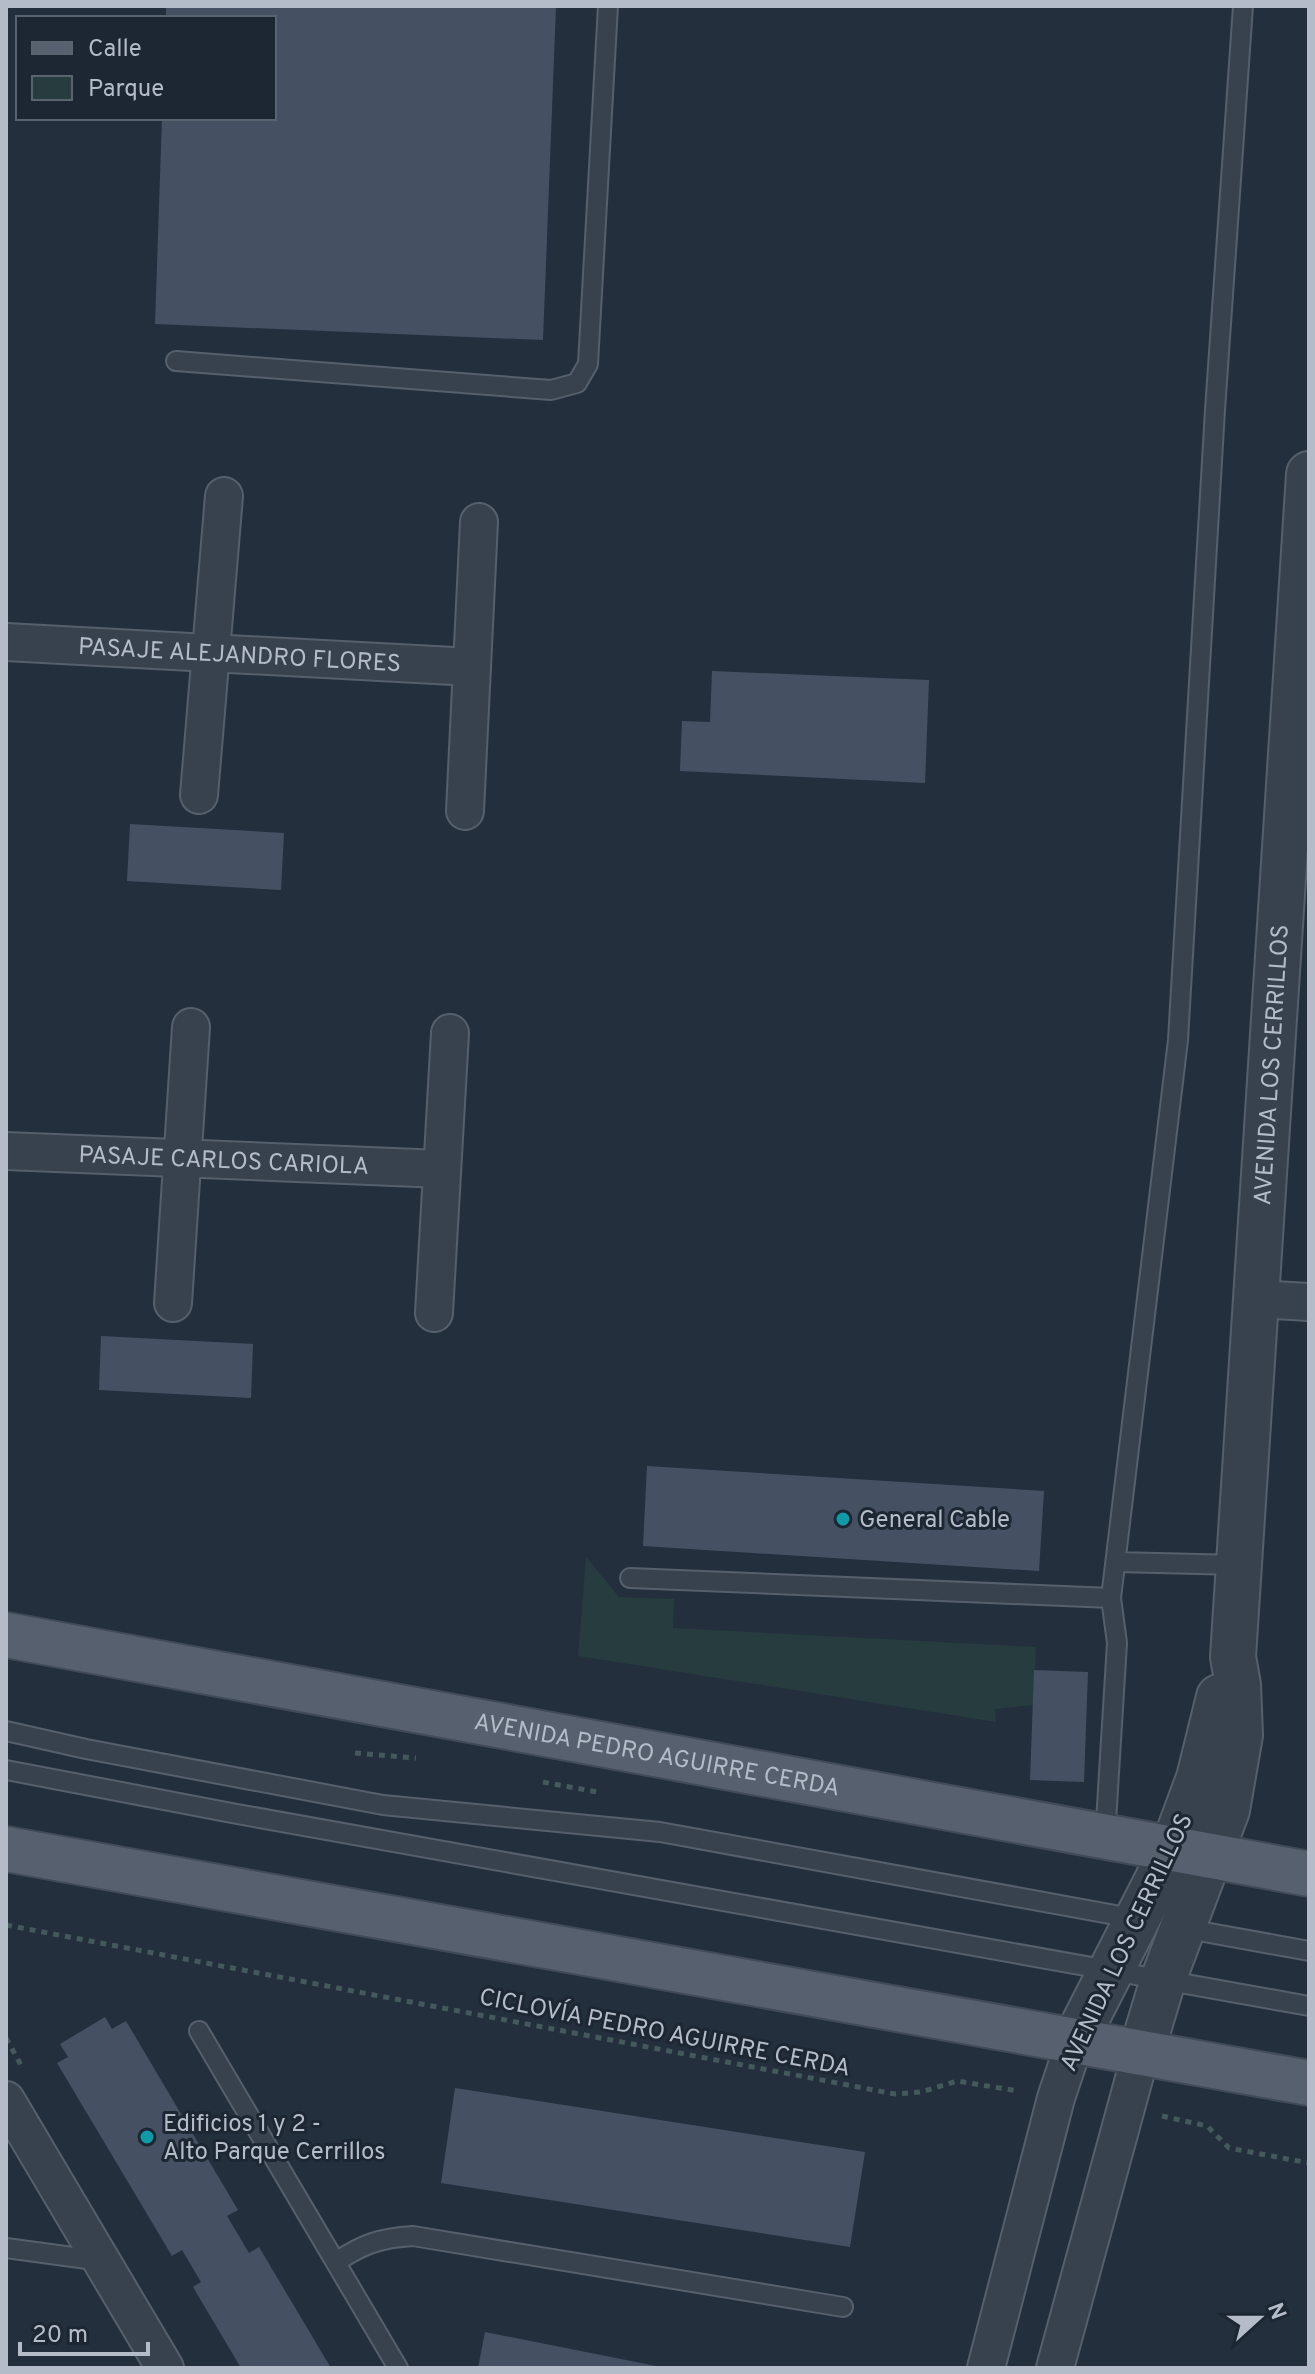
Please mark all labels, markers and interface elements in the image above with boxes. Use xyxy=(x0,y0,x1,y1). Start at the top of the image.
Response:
legend xyxy=(16,16,276,120)
text: Calle xyxy=(88,35,142,65)
text: Parque xyxy=(88,75,164,105)
street label: PASAJE ALEJANDRO FLORES xyxy=(77,633,402,680)
street label: AVENIDA LOS CERRILLOS xyxy=(1249,923,1297,1206)
street label: PASAJE CARLOS CARIOLA xyxy=(78,1141,370,1183)
place label: General Cable xyxy=(859,1506,1010,1536)
marker: General Cable xyxy=(834,1510,852,1528)
street label: AVENIDA PEDRO AGUIRRE CERDA xyxy=(471,1708,842,1805)
street label: AVENIDA LOS CERRILLOS xyxy=(1055,1809,1201,2077)
street label: CICLOVÍA PEDRO AGUIRRE CERDA xyxy=(477,1981,853,2085)
place label: Edificios 1 y 2 - Alto Parque Cerrillos xyxy=(163,2110,386,2168)
marker: Edificios 1 y 2 - Alto Parque Cerrillos xyxy=(138,2128,156,2146)
north arrow xyxy=(1219,2278,1299,2358)
text: N xyxy=(1260,2300,1291,2324)
scale bar xyxy=(20,2306,148,2356)
text: 20 m xyxy=(32,2321,88,2351)

